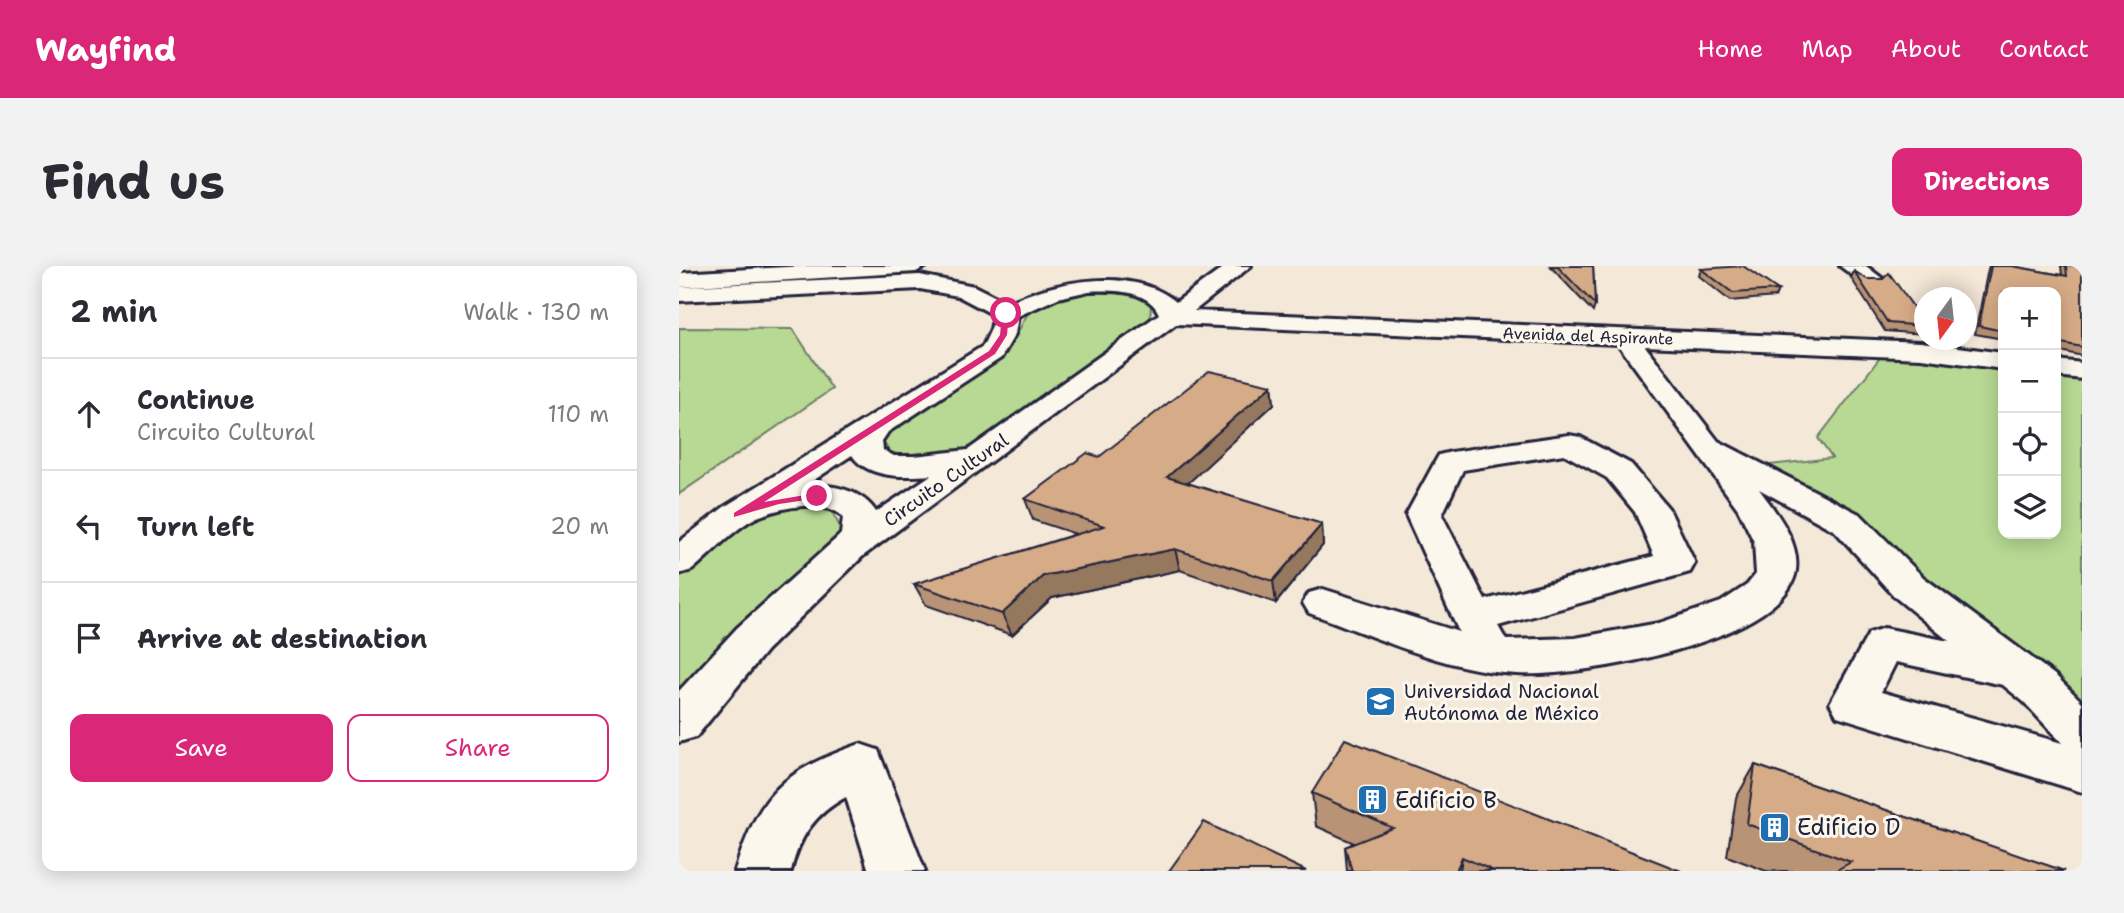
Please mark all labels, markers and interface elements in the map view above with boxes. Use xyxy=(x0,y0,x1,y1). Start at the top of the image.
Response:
text: Wayfind xyxy=(35,27,176,72)
text: Home xyxy=(1697,33,1763,65)
text: Map xyxy=(1801,33,1853,65)
text: About xyxy=(1891,33,1961,65)
text: Contact xyxy=(1999,33,2089,65)
button: Directions xyxy=(1892,148,2082,216)
text: Find us xyxy=(42,149,225,215)
north arrow xyxy=(1914,287,1977,350)
map controls xyxy=(1998,287,2061,539)
button: + xyxy=(1998,287,2061,350)
text: 2 min xyxy=(70,291,157,332)
text: Walk · 130 m xyxy=(463,297,609,327)
route start xyxy=(990,297,1021,328)
street label: Avenida del Aspirante xyxy=(1502,323,1674,349)
button: − xyxy=(1998,350,2061,413)
text: Continue xyxy=(137,382,255,417)
icon: ahead xyxy=(70,395,108,433)
text: 110 m xyxy=(547,399,609,429)
button: locate xyxy=(1998,413,2061,476)
text: Circuito Cultural xyxy=(137,417,315,447)
street label: Circuito Cultural xyxy=(879,427,1014,532)
button: layers xyxy=(1998,476,2061,539)
route end xyxy=(801,480,832,511)
icon: left xyxy=(70,507,108,545)
text: Turn left xyxy=(137,509,254,544)
text: 20 m xyxy=(550,511,609,541)
icon: arrive xyxy=(70,619,108,657)
text: Arrive at destination xyxy=(137,621,427,656)
place label: Universidad Nacional Autónoma de México xyxy=(1404,679,1599,726)
school or university icon: Universidad Nacional Autónoma de México xyxy=(1364,685,1398,719)
button: Save xyxy=(70,714,333,782)
button: Share xyxy=(347,714,609,782)
building icon: Edificio B xyxy=(1355,783,1389,817)
place label: Edificio B xyxy=(1395,785,1497,815)
building icon: Edificio D xyxy=(1757,810,1791,844)
place label: Edificio D xyxy=(1797,812,1900,842)

